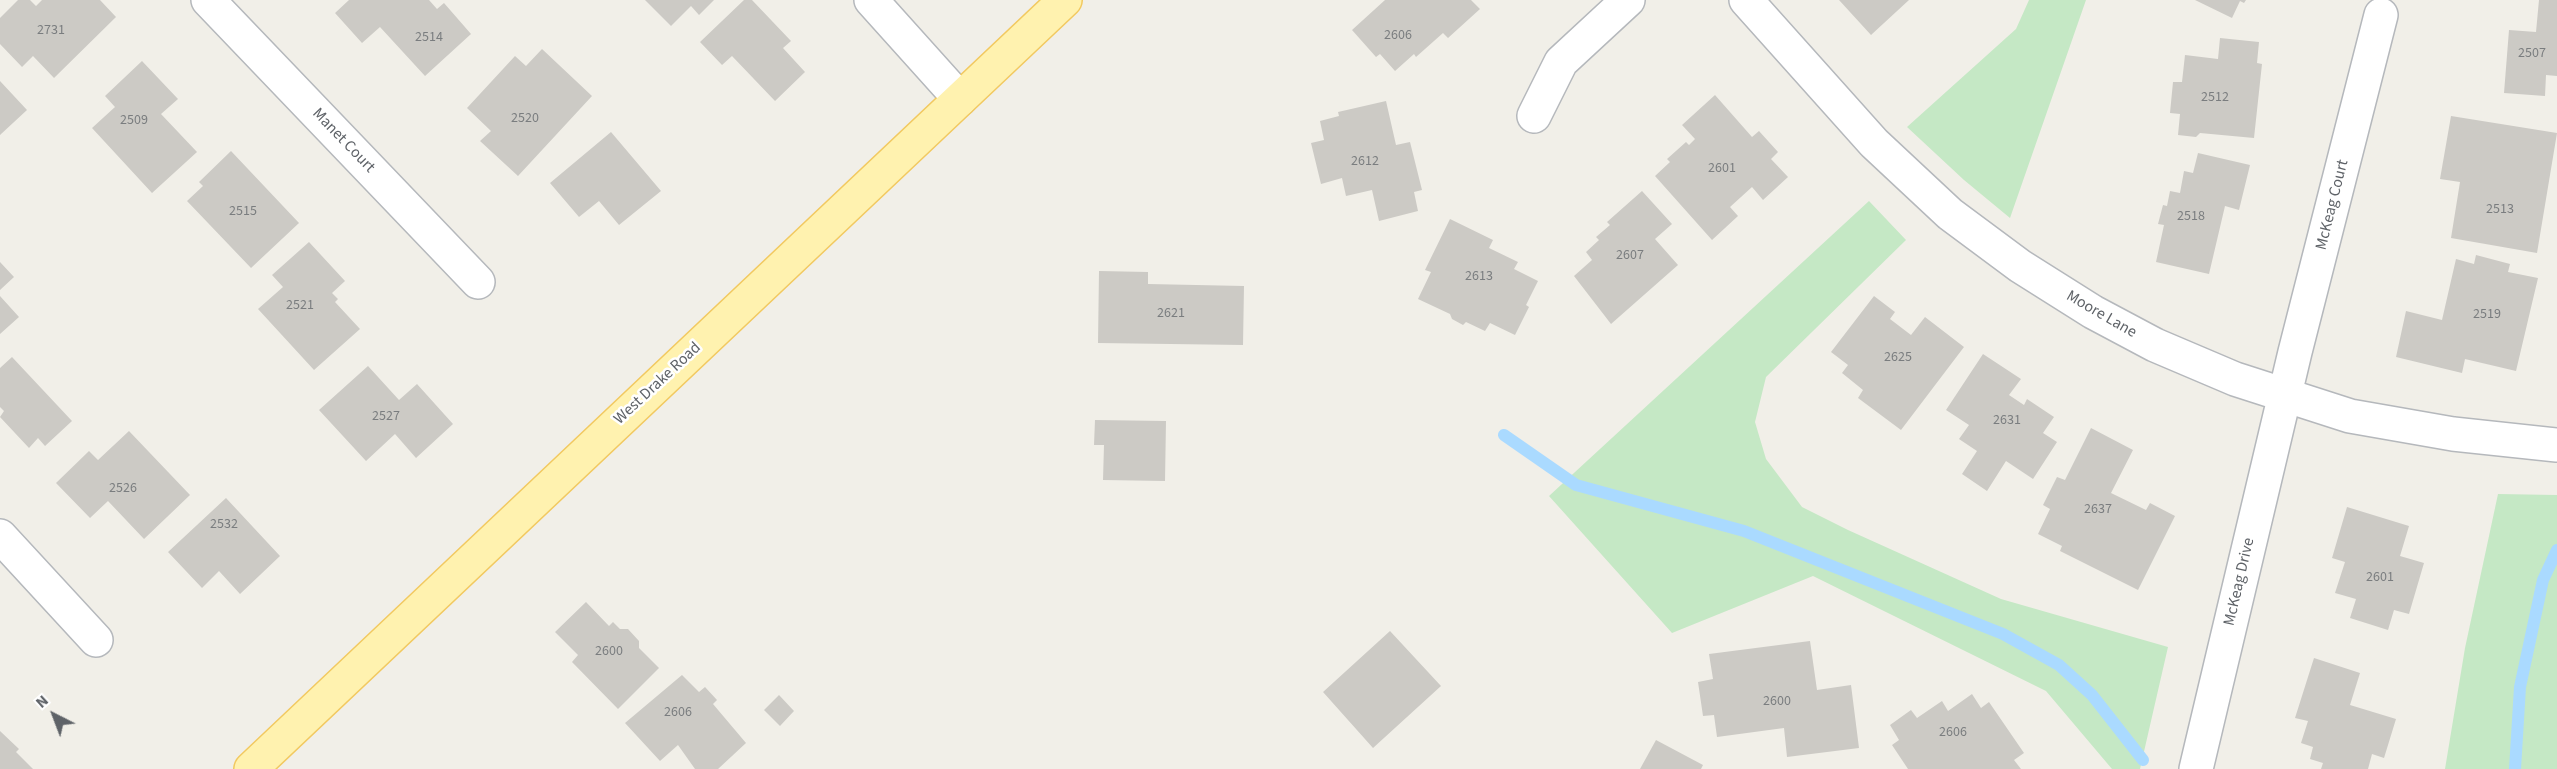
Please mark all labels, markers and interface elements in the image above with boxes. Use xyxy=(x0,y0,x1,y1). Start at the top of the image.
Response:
house number: 2731 xyxy=(37,23,65,39)
house number: 2606 xyxy=(1384,28,1412,44)
house number: 2514 xyxy=(415,30,443,46)
house number: 2507 xyxy=(2518,46,2546,62)
house number: 2512 xyxy=(2201,90,2229,106)
street label: Manet Court xyxy=(308,105,378,177)
house number: 2520 xyxy=(511,111,539,127)
house number: 2509 xyxy=(120,113,148,129)
house number: 2612 xyxy=(1351,154,1379,170)
street label: McKeag Court xyxy=(2312,158,2354,252)
house number: 2601 xyxy=(1708,161,1736,177)
house number: 2513 xyxy=(2486,202,2514,218)
house number: 2515 xyxy=(229,204,257,220)
house number: 2518 xyxy=(2177,209,2205,225)
house number: 2607 xyxy=(1616,248,1644,264)
house number: 2613 xyxy=(1465,269,1493,285)
street label: Moore Lane xyxy=(2062,287,2140,343)
house number: 2521 xyxy=(286,298,314,314)
house number: 2621 xyxy=(1157,306,1185,322)
house number: 2519 xyxy=(2473,307,2501,323)
street label: West Drake Road xyxy=(611,339,705,429)
house number: 2625 xyxy=(1884,350,1912,366)
house number: 2527 xyxy=(372,409,400,425)
house number: 2631 xyxy=(1993,413,2021,429)
house number: 2526 xyxy=(109,481,137,497)
house number: 2637 xyxy=(2084,502,2112,518)
house number: 2532 xyxy=(210,517,238,533)
street label: McKeag Drive xyxy=(2221,536,2259,628)
house number: 2601 xyxy=(2366,570,2394,586)
house number: 2600 xyxy=(595,644,623,660)
north arrow xyxy=(24,685,84,745)
text: N xyxy=(31,690,53,713)
house number: 2600 xyxy=(1763,694,1791,710)
house number: 2606 xyxy=(664,705,692,721)
house number: 2606 xyxy=(1939,725,1967,741)

